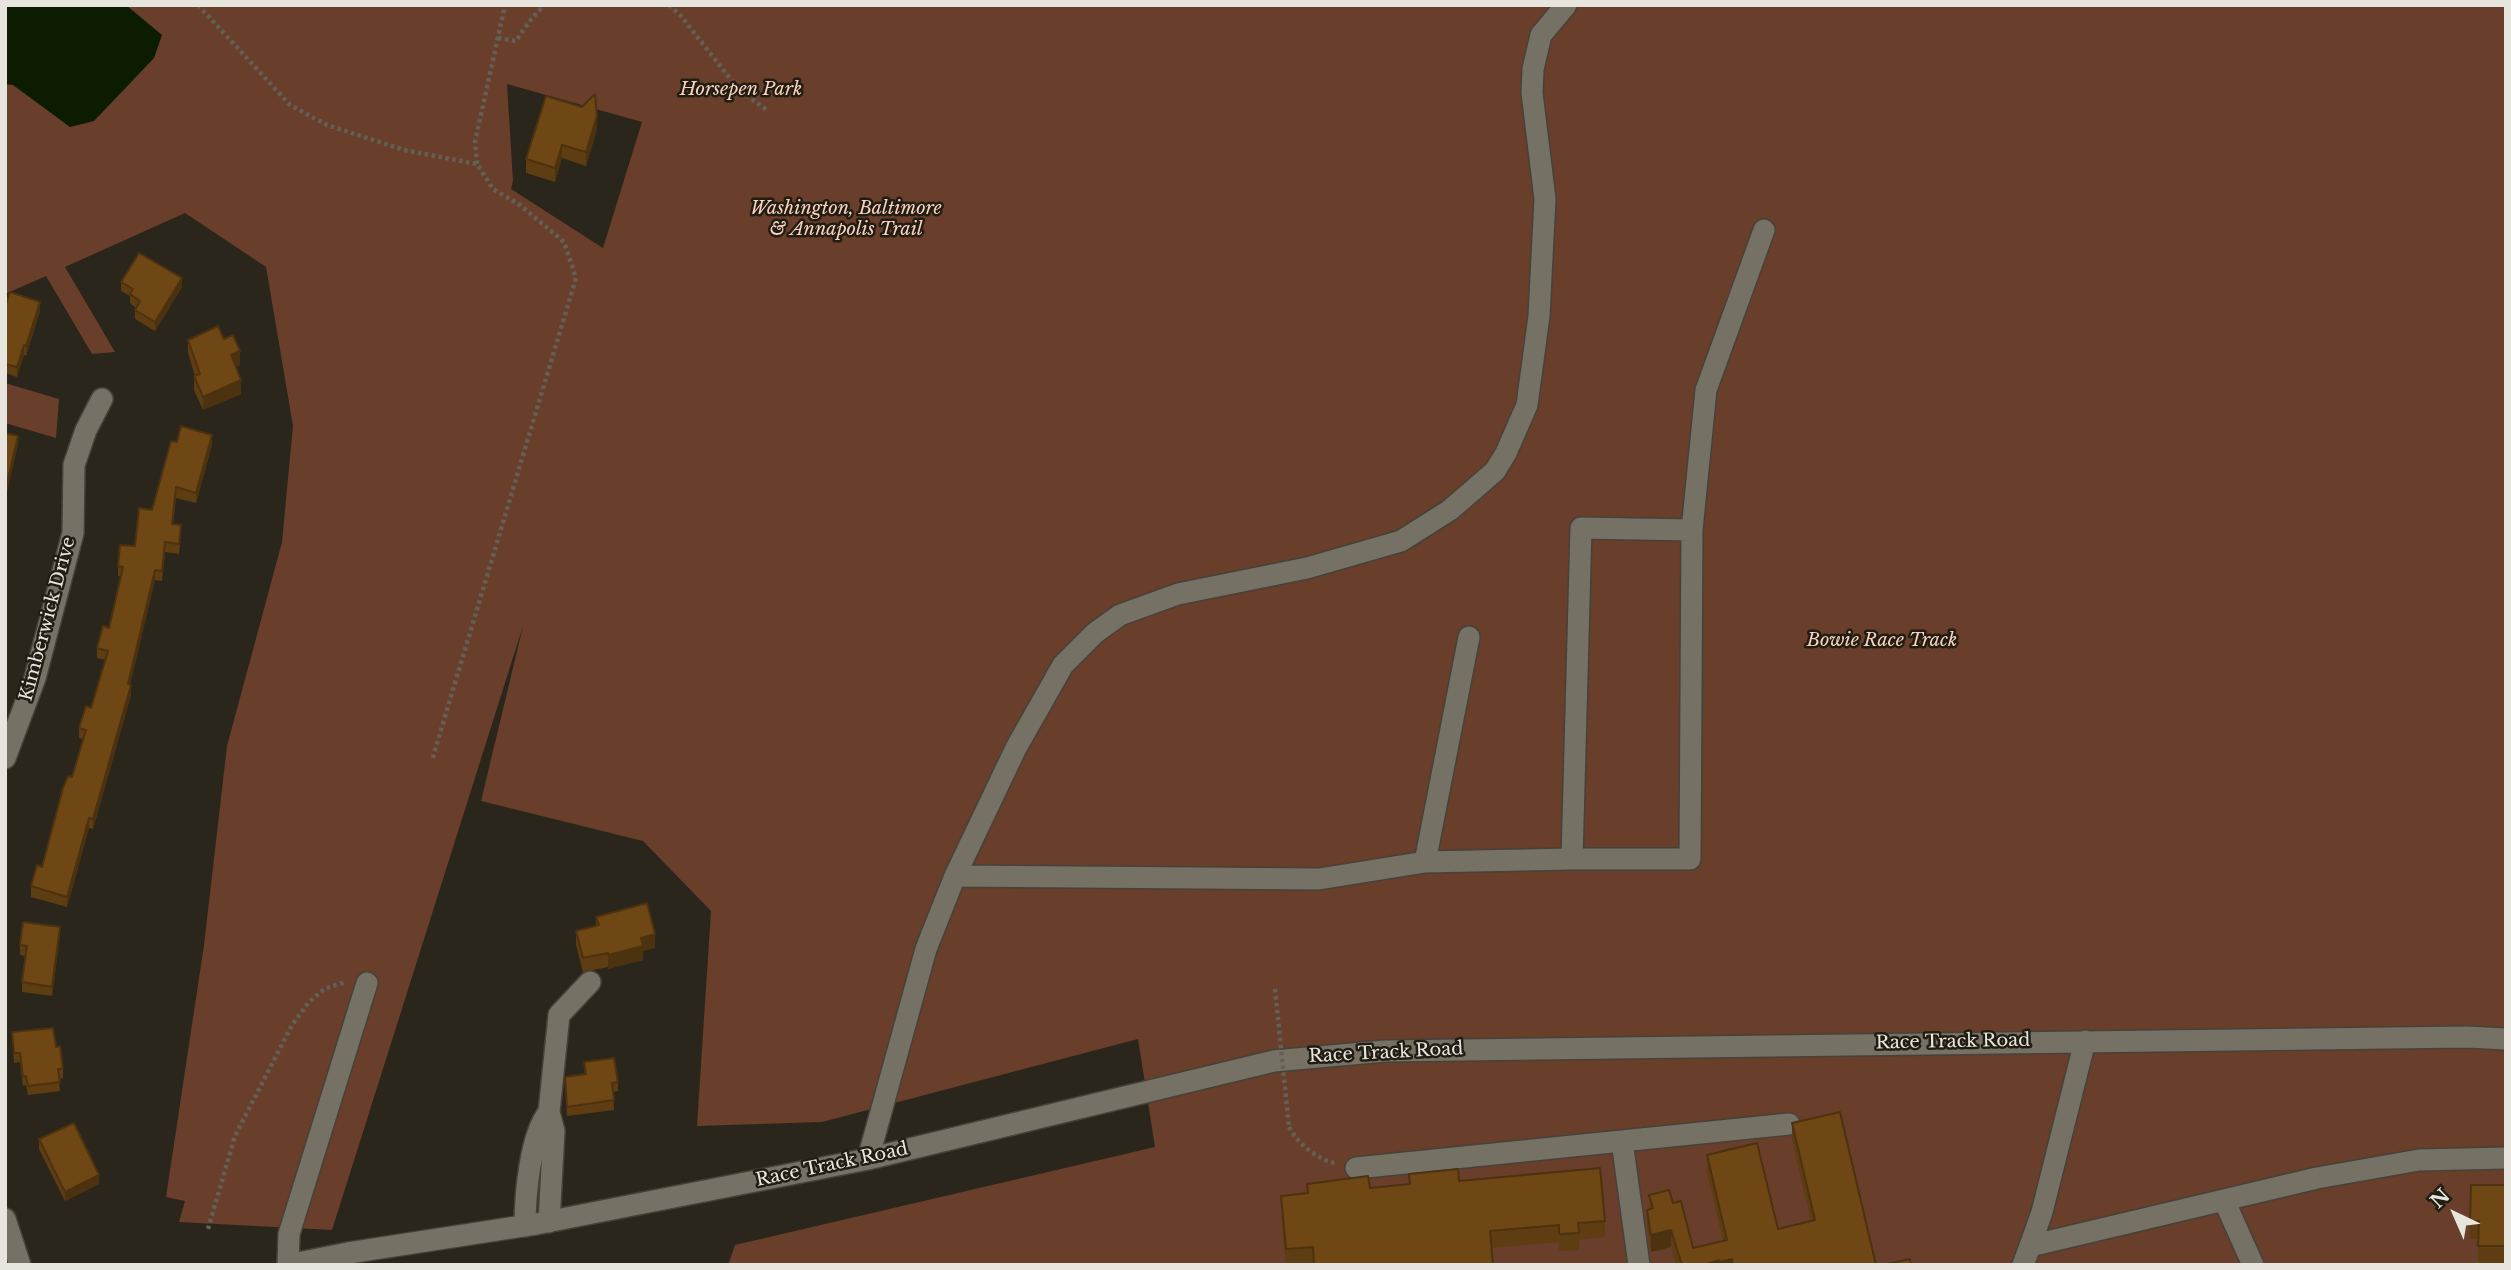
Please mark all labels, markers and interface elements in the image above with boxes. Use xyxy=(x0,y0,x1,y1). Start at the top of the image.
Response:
park label: Horsepen Park xyxy=(680,79,802,101)
park label: Washington, Baltimore & Annapolis Trail xyxy=(750,198,942,241)
street label: Kimberwick Drive xyxy=(16,535,80,703)
park label: Bowie Race Track xyxy=(1807,630,1957,652)
street label: Race Track Road xyxy=(1875,1030,2031,1054)
street label: Race Track Road xyxy=(1308,1038,1464,1068)
street label: Race Track Road xyxy=(754,1138,910,1192)
north arrow xyxy=(2420,1179,2490,1249)
text: N xyxy=(2426,1184,2454,1213)

